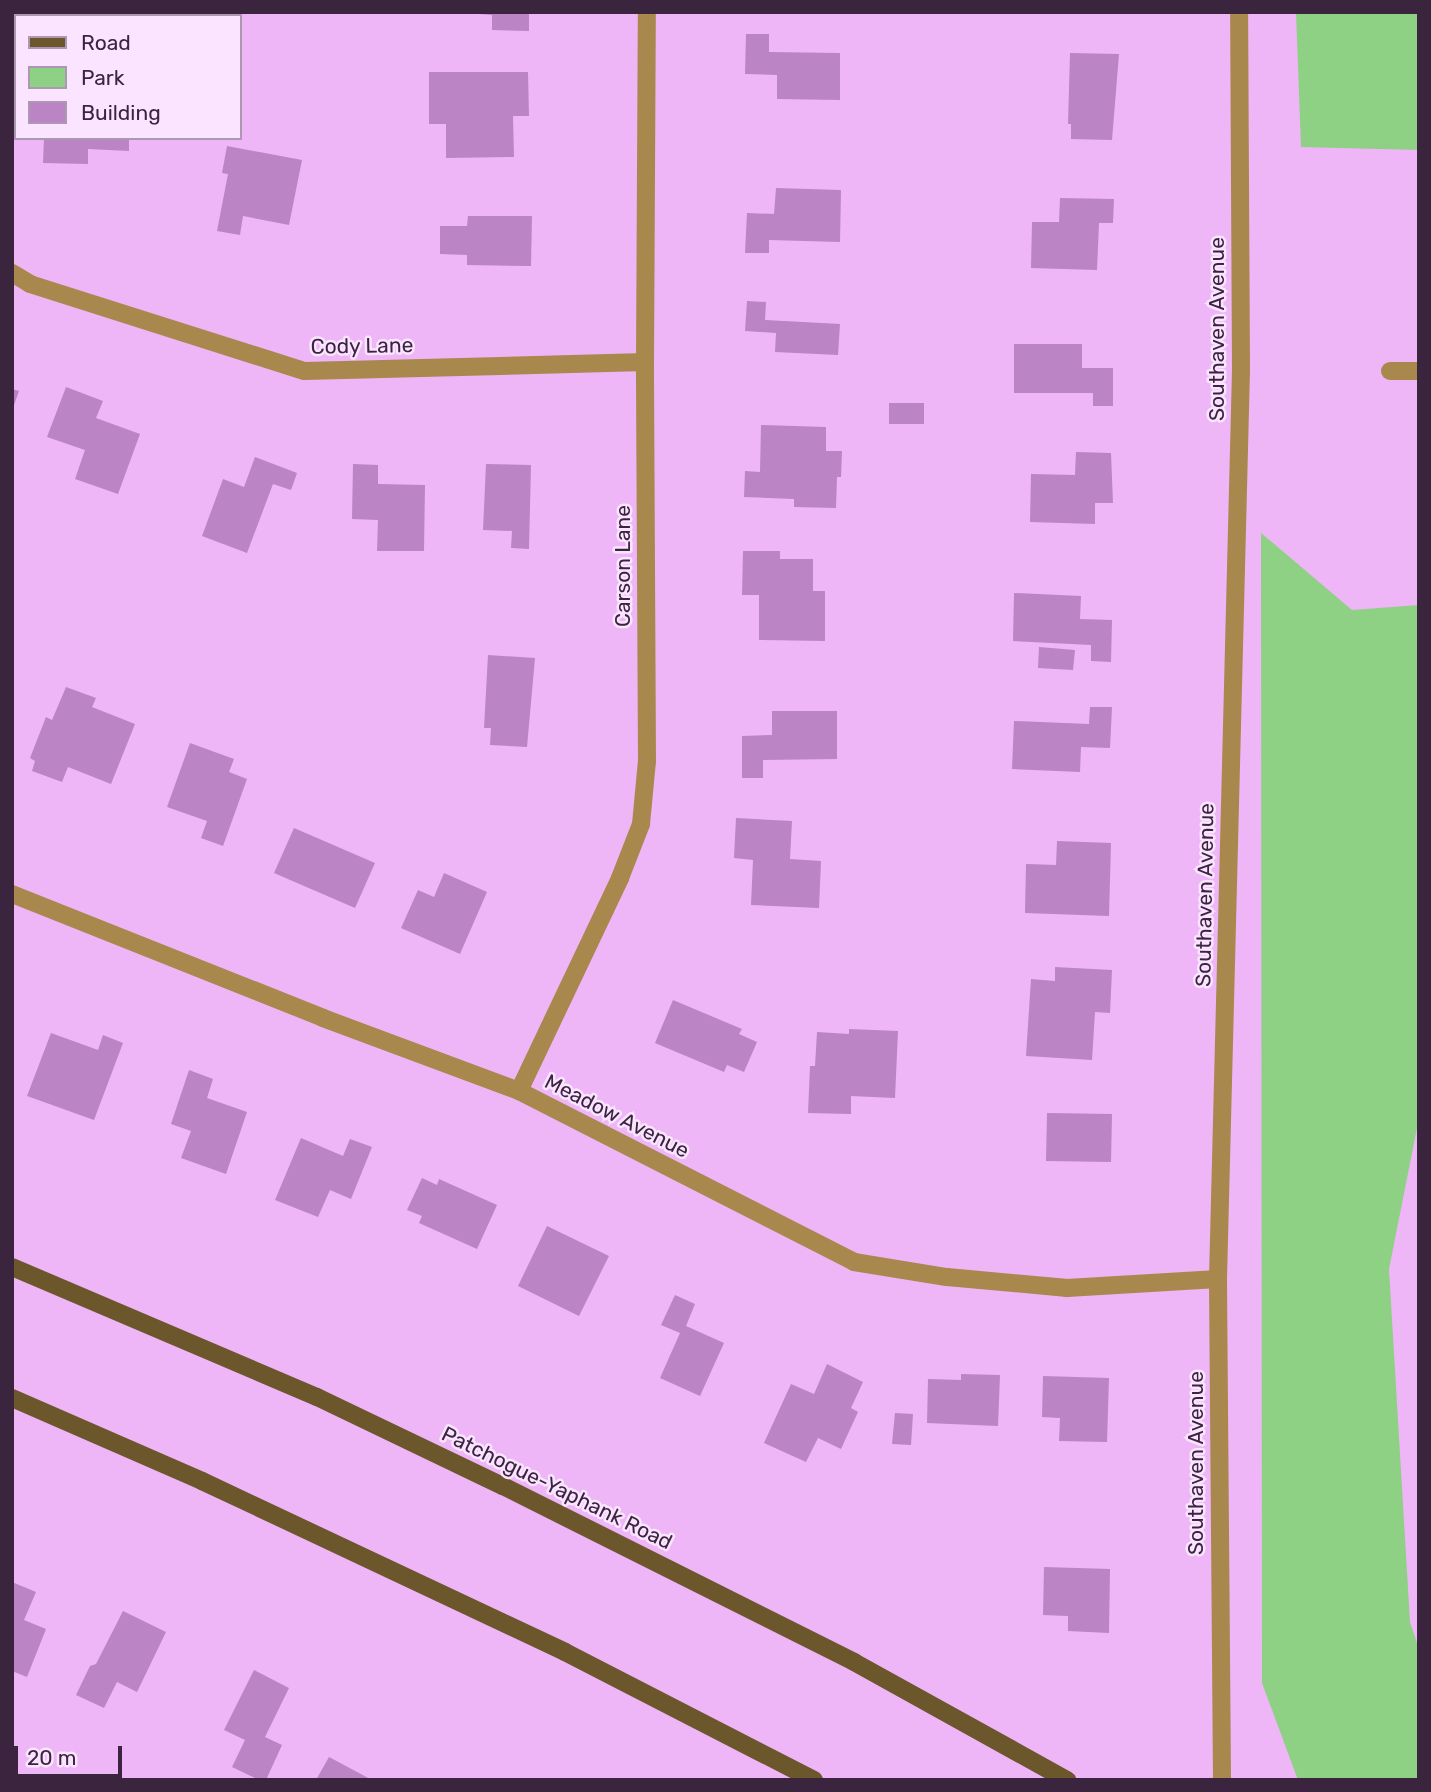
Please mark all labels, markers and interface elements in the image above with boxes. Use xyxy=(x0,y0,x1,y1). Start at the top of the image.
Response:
legend xyxy=(14,14,242,140)
text: Road xyxy=(81,30,131,55)
text: Park xyxy=(81,65,125,90)
text: Building xyxy=(81,100,161,125)
street label: Southaven Avenue xyxy=(1204,237,1230,421)
street label: Cody Lane xyxy=(310,333,414,359)
street label: Carson Lane xyxy=(610,505,636,627)
street label: Southaven Avenue xyxy=(1191,803,1219,987)
street label: Meadow Avenue xyxy=(540,1068,694,1164)
street label: Southaven Avenue xyxy=(1183,1371,1209,1555)
street label: Patchogue-Yaphank Road xyxy=(438,1421,676,1555)
scale bar xyxy=(18,1732,126,1776)
text: 20 m xyxy=(27,1745,76,1770)

